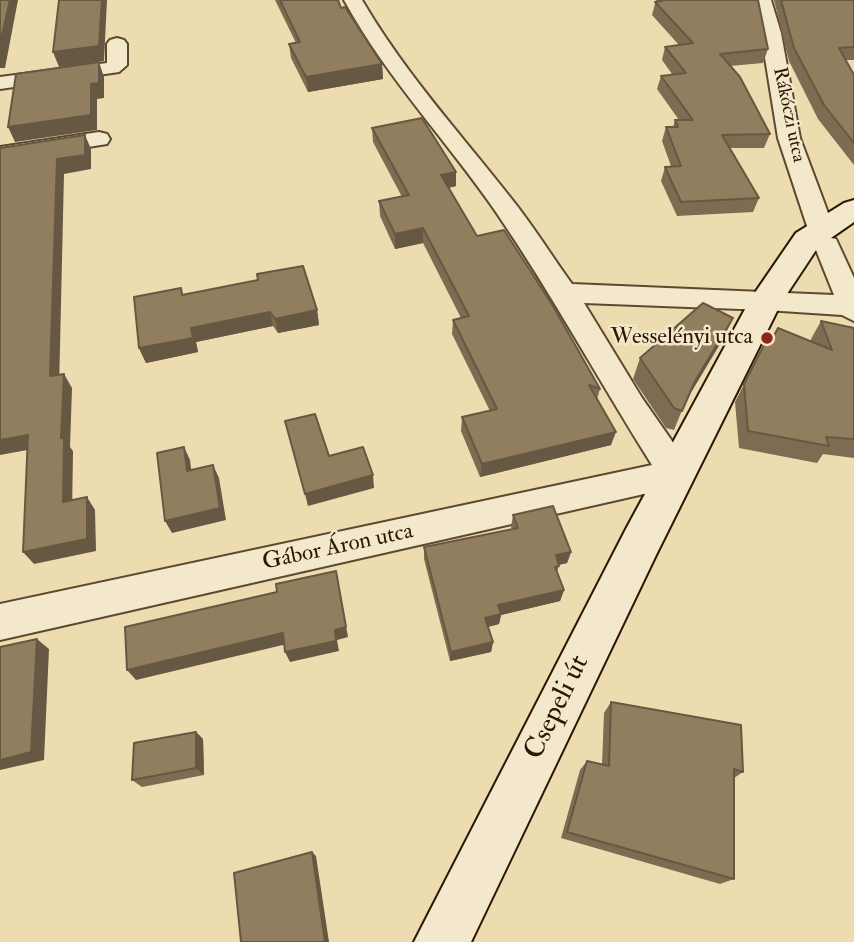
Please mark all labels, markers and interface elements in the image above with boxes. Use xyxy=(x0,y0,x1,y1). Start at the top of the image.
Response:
street label: Rákóczi utca xyxy=(767,65,809,165)
place label: Wesselényi utca xyxy=(611,324,753,352)
marker: Wesselényi utca xyxy=(759,330,775,346)
street label: Gábor Áron utca xyxy=(260,519,416,577)
street label: Csepeli út xyxy=(518,650,598,766)

